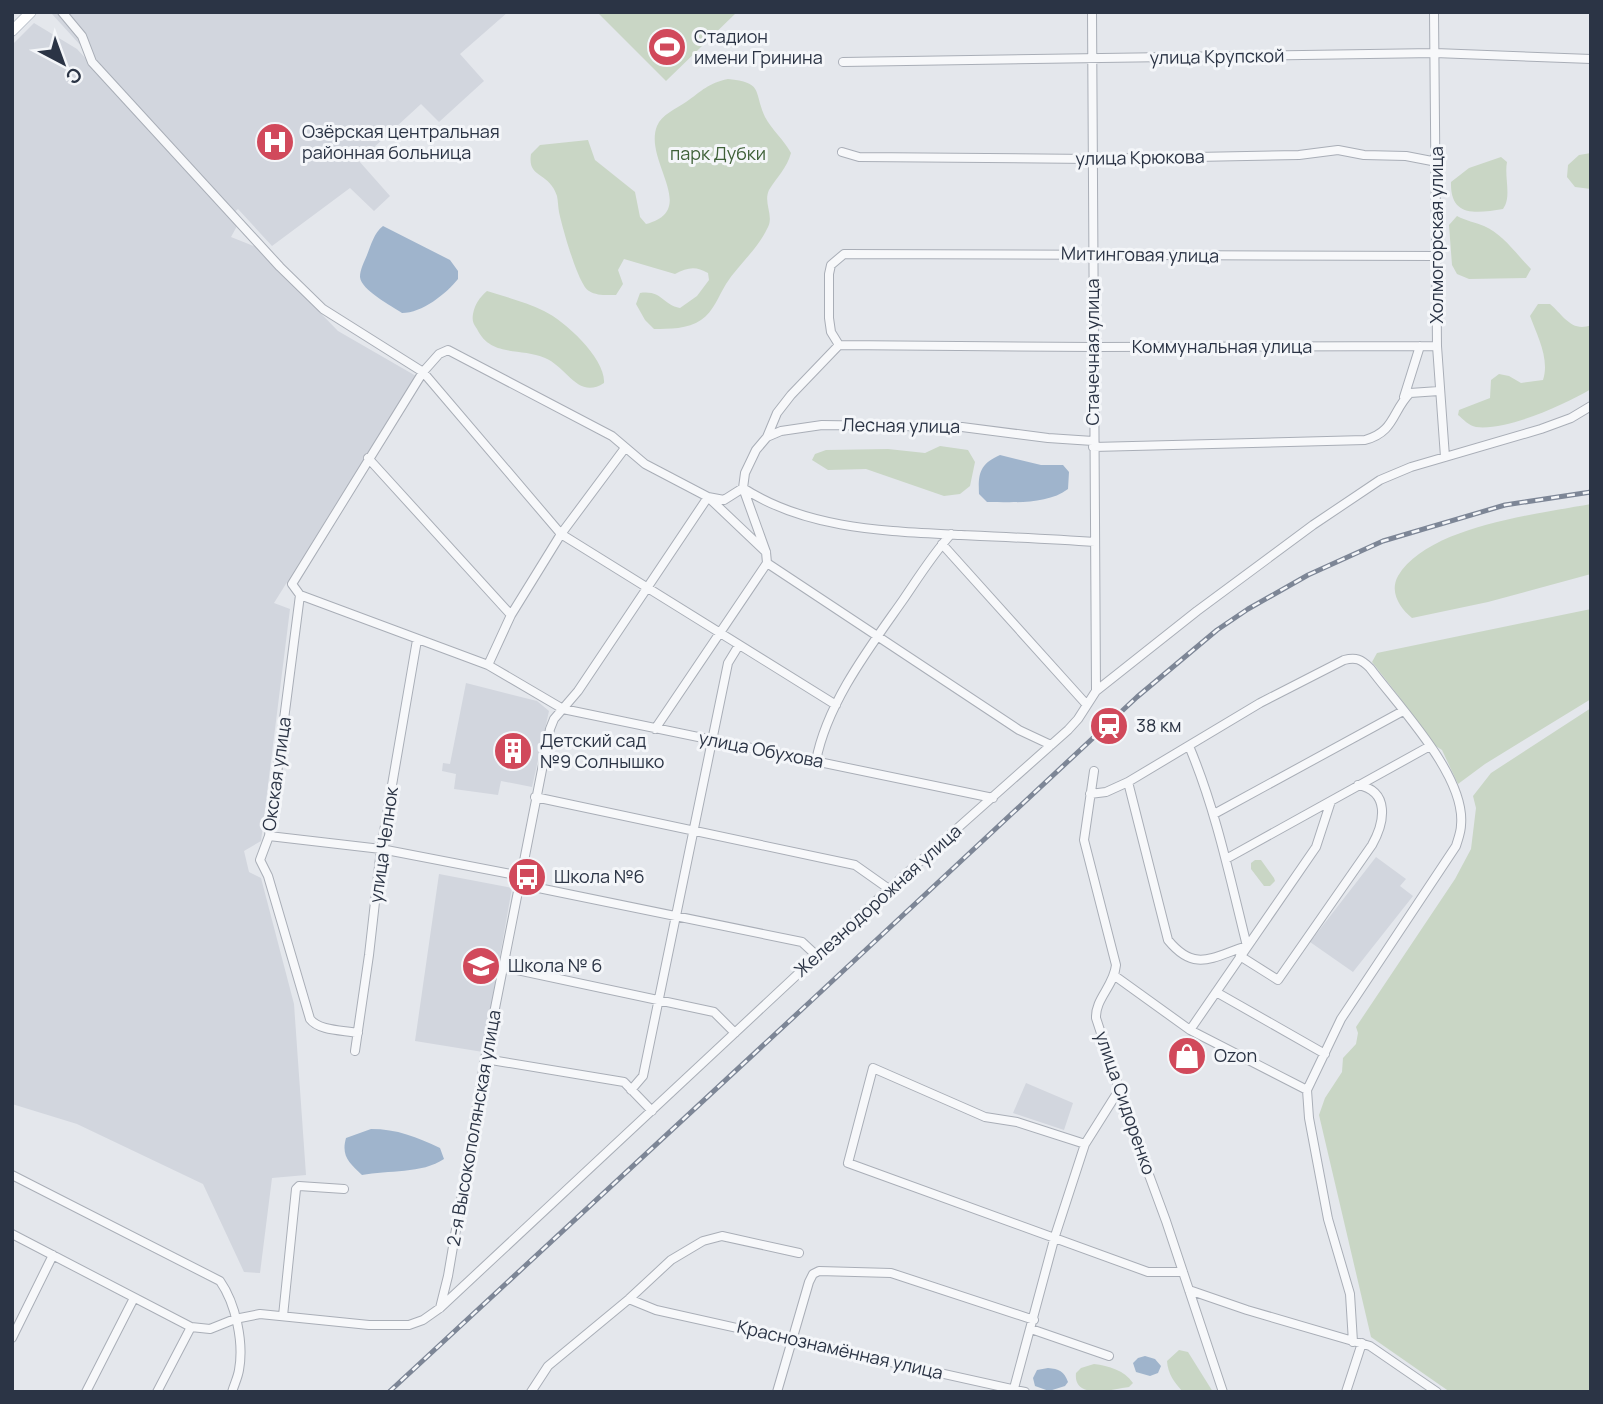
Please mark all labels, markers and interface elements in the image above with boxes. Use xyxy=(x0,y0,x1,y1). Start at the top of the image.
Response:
place label: Стадион имени Гринина xyxy=(694,24,823,69)
sports icon: Стадион имени Гринина xyxy=(646,26,688,68)
north arrow xyxy=(28,28,98,98)
street label: улица Крупской xyxy=(1149,43,1285,69)
text: С xyxy=(60,61,88,90)
place label: Озёрская центральная районная больница xyxy=(302,119,500,164)
hospital icon: Озёрская центральная районная больница xyxy=(254,121,296,163)
park label: парк Дубки xyxy=(670,141,766,165)
street label: улица Крюкова xyxy=(1075,144,1205,170)
street label: Холмогорская улица xyxy=(1424,146,1448,324)
street label: Митинговая улица xyxy=(1061,241,1219,267)
street label: Стачечная улица xyxy=(1080,279,1104,425)
street label: Коммунальная улица xyxy=(1132,334,1312,358)
street label: Лесная улица xyxy=(842,412,960,438)
station icon: 38 км xyxy=(1088,705,1130,747)
place label: 38 км xyxy=(1136,713,1181,737)
street label: Окская улица xyxy=(256,715,296,833)
street label: улица Обухова xyxy=(697,725,826,773)
place label: Детский сад №9 Солнышко xyxy=(540,728,664,773)
building icon: Детский сад №9 Солнышко xyxy=(492,730,534,772)
street label: улица Челнок xyxy=(363,784,403,905)
street label: Железнодорожная улица xyxy=(789,819,966,982)
bus stop icon: Школа №6 xyxy=(506,856,548,898)
place label: Школа №6 xyxy=(554,864,645,888)
school or university icon: Школа № 6 xyxy=(460,945,502,987)
place label: Школа № 6 xyxy=(508,953,602,977)
street label: 2-я Высокополянская улица xyxy=(440,1008,506,1248)
street label: улица Сидоренко xyxy=(1090,1028,1162,1178)
shop icon: Ozon xyxy=(1166,1035,1208,1077)
place label: Ozon xyxy=(1214,1043,1257,1067)
street label: Краснознамённая улица xyxy=(735,1314,946,1384)

